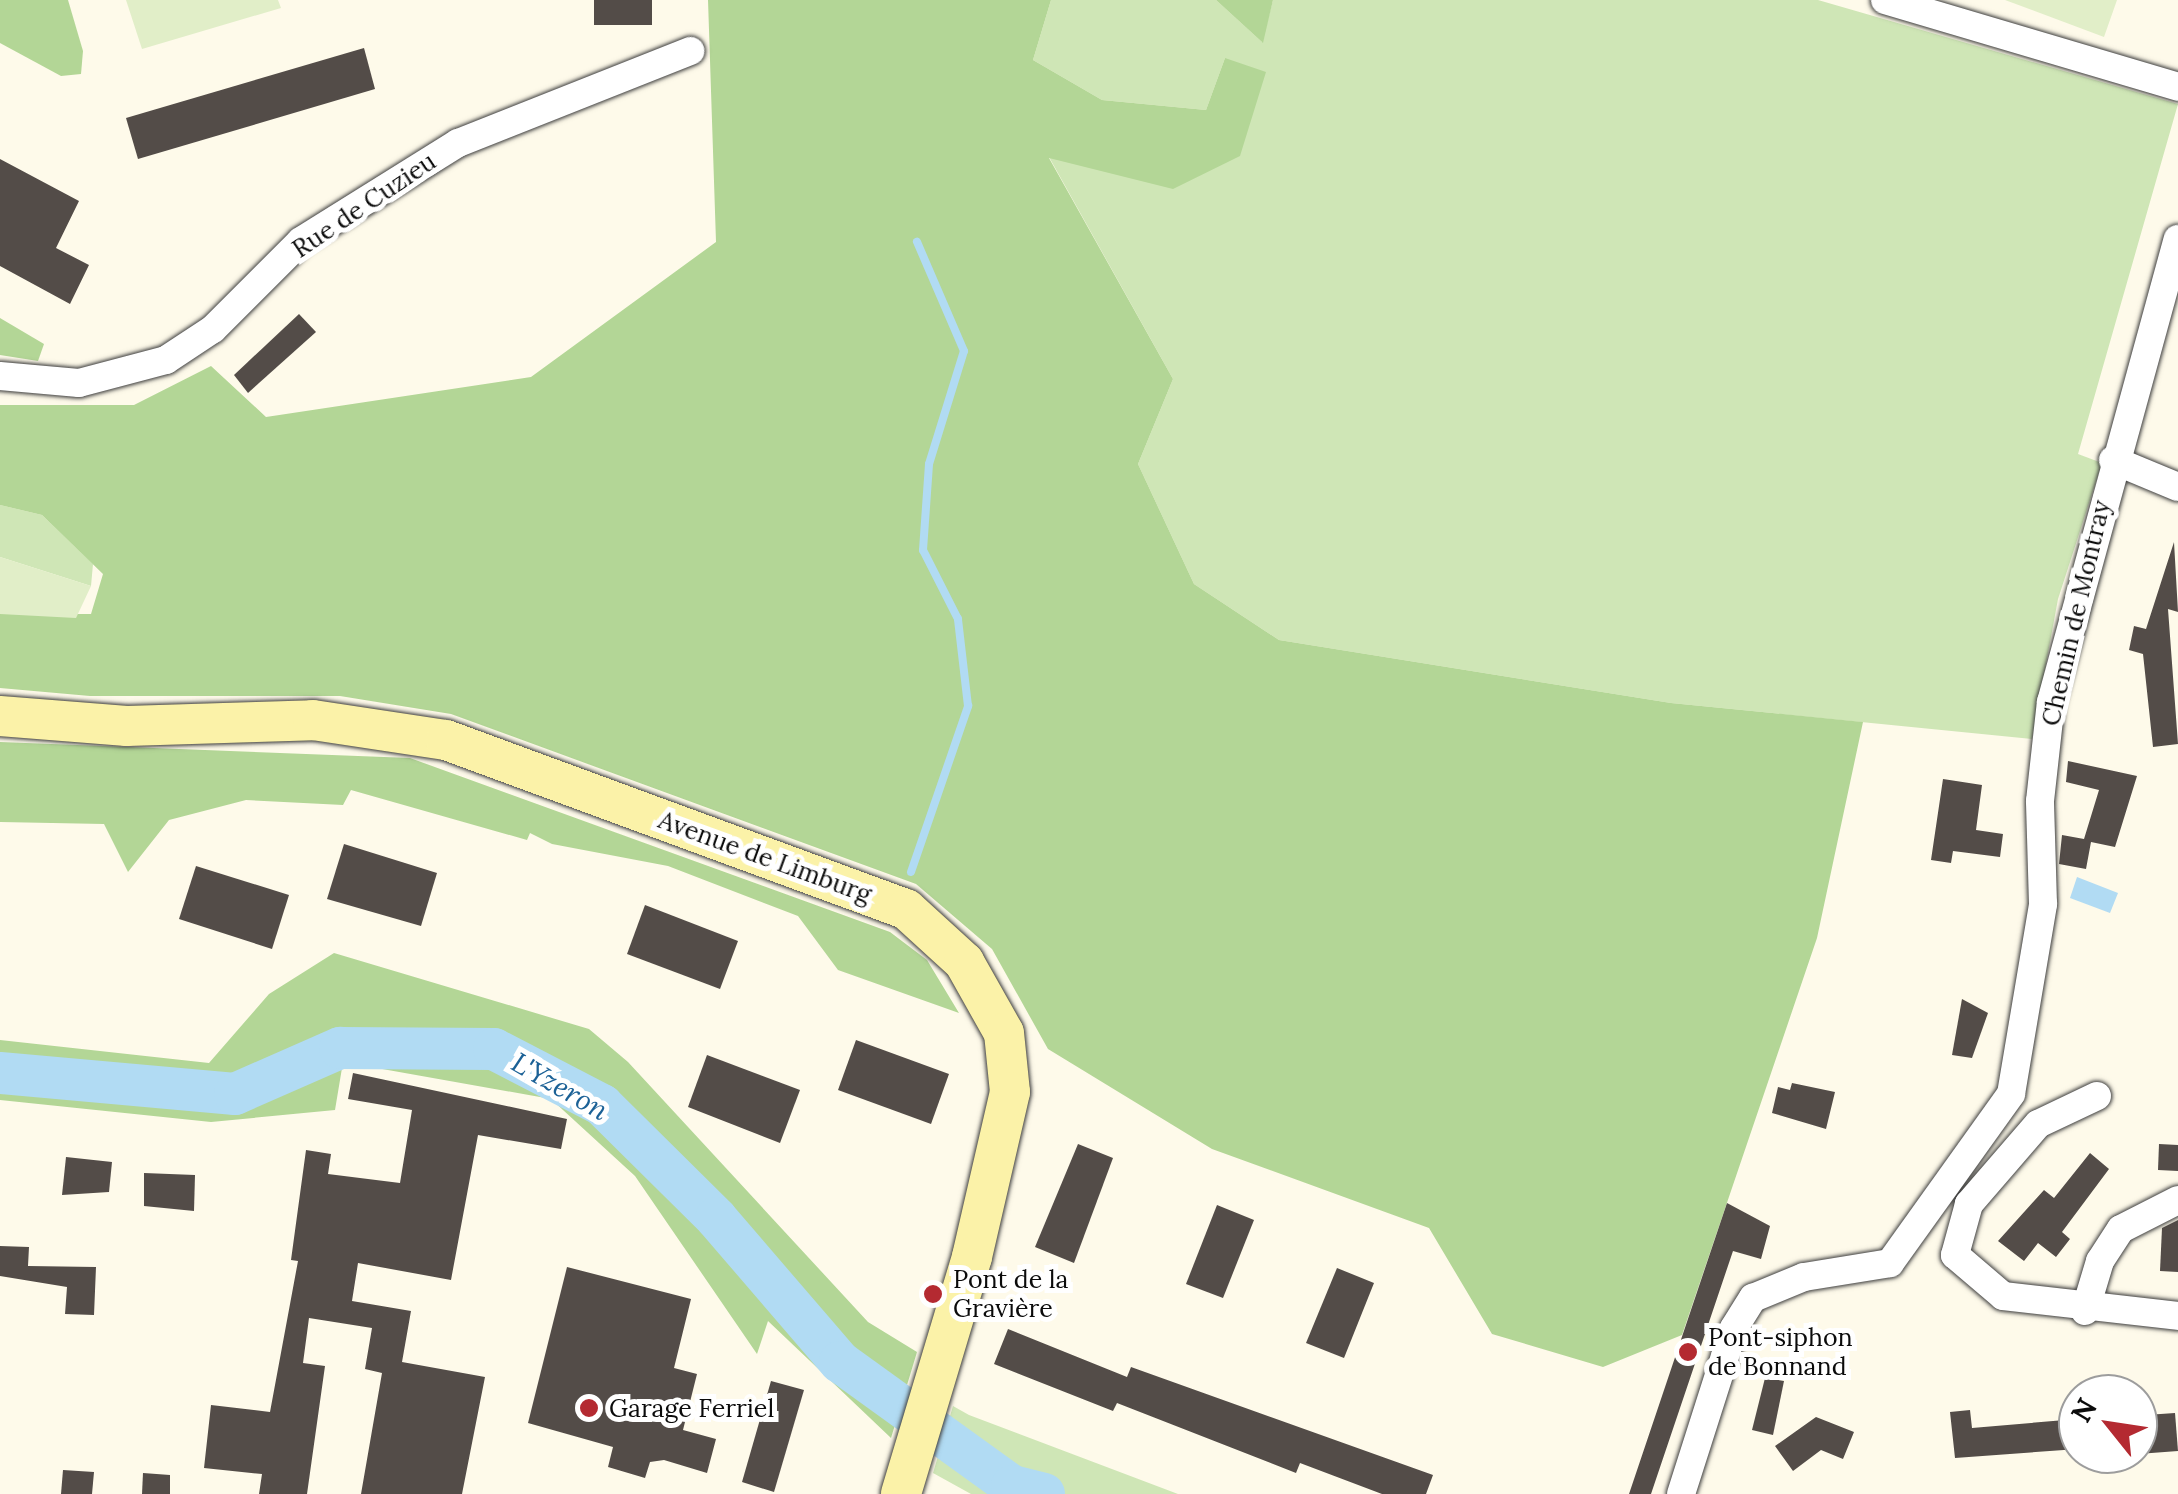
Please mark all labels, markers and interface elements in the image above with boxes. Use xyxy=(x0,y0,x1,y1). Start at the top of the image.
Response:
street label: Rue de Cuzieu xyxy=(287,146,441,264)
street label: Chemin de Montray xyxy=(2035,497,2117,729)
street label: Avenue de Limburg xyxy=(654,805,876,909)
water label: L'Yzeron xyxy=(506,1045,614,1127)
place label: Pont de la Gravière xyxy=(953,1265,1068,1324)
marker: Pont de la Gravière xyxy=(922,1283,944,1305)
place label: Pont-siphon de Bonnand xyxy=(1708,1323,1853,1382)
marker: Pont-siphon de Bonnand xyxy=(1677,1341,1699,1363)
north arrow xyxy=(2058,1374,2158,1474)
text: N xyxy=(2063,1392,2105,1428)
place label: Garage Ferriel xyxy=(609,1393,774,1423)
marker: Garage Ferriel xyxy=(578,1397,600,1419)

